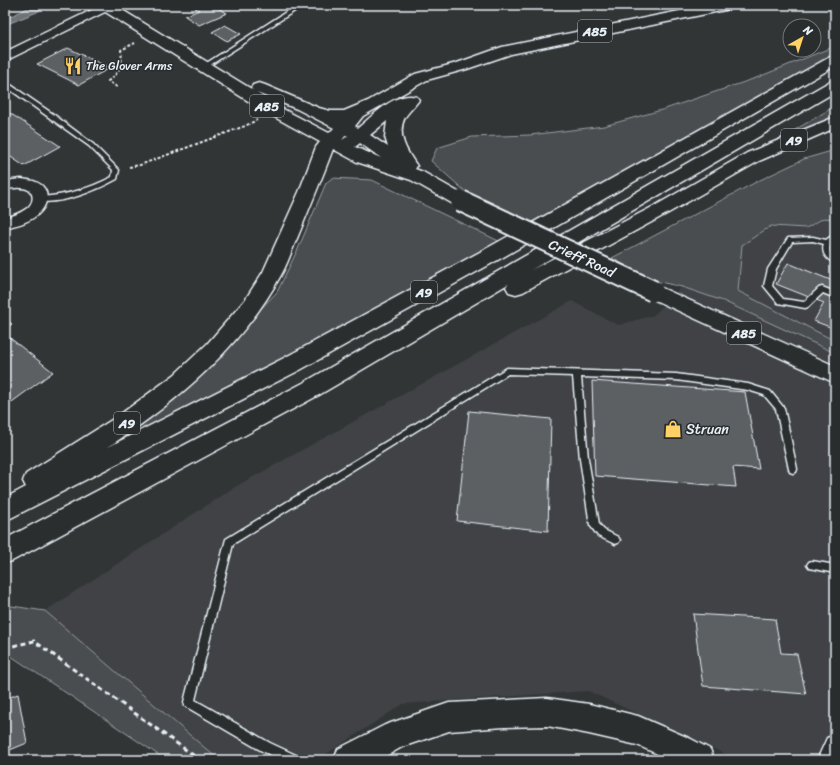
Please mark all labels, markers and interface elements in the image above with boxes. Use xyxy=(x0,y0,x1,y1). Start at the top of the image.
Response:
north arrow xyxy=(782,18,822,58)
road number: A85 xyxy=(578,20,612,42)
text: N xyxy=(798,20,817,41)
place label: The Glover Arms xyxy=(86,55,173,77)
restaurant icon: The Glover Arms xyxy=(63,56,83,76)
road number: A85 xyxy=(250,95,284,117)
road number: A9 xyxy=(781,129,807,151)
street label: Crieff Road xyxy=(544,232,621,286)
road number: A9 xyxy=(411,281,437,303)
road number: A85 xyxy=(727,322,761,344)
road number: A9 xyxy=(114,412,140,434)
place label: Struan xyxy=(686,417,729,442)
shop icon: Struan xyxy=(663,419,683,439)

